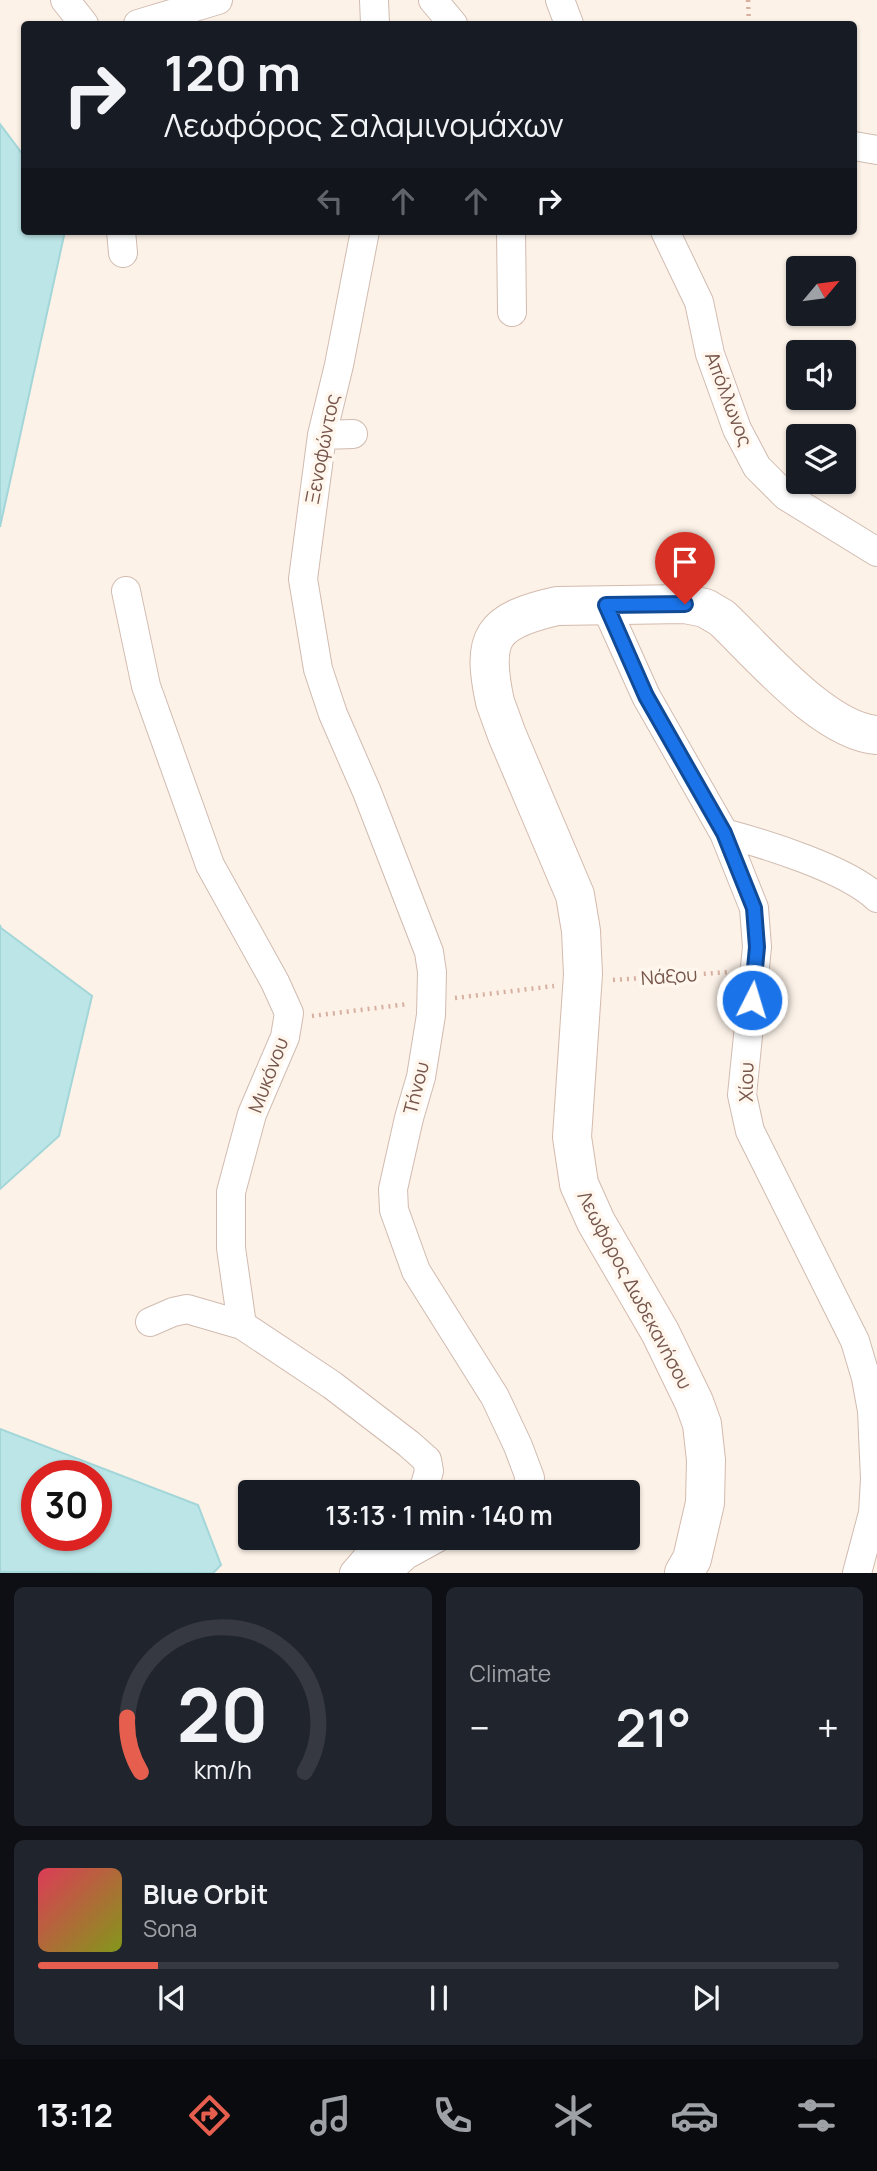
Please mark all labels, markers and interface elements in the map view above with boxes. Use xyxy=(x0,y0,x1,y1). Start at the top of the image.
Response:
text: 120 m xyxy=(164,39,301,106)
icon: right xyxy=(49,49,140,140)
text: Λεωφόρος Σαλαμινομάχων xyxy=(164,103,564,147)
icon: left xyxy=(311,182,349,220)
icon: ahead xyxy=(384,182,422,220)
icon: ahead xyxy=(457,182,495,220)
icon: right xyxy=(530,182,568,220)
north arrow xyxy=(786,256,856,326)
map controls xyxy=(786,256,856,494)
button: sound xyxy=(786,340,856,410)
street label: Απόλλωνος xyxy=(699,348,759,450)
street label: Ξενοφώντος xyxy=(299,392,345,506)
button: layers xyxy=(786,424,856,494)
pin xyxy=(655,532,715,604)
icon: arrive xyxy=(666,543,704,581)
street label: Νάξου xyxy=(640,961,698,991)
position arrow xyxy=(715,963,789,1037)
street label: Μυκόνου xyxy=(242,1034,294,1116)
street label: Τήνου xyxy=(397,1059,435,1117)
street label: Χίου xyxy=(733,1062,759,1102)
street label: Λεωφόρος Δωδεκανήσου xyxy=(572,1186,698,1394)
speed limit sign: 30 xyxy=(21,1460,112,1551)
text: 13:13 · 1 min · 140 m xyxy=(325,1497,553,1533)
text: Climate xyxy=(470,1657,551,1689)
text: 20 xyxy=(177,1665,268,1765)
text: 21° xyxy=(616,1692,691,1763)
text: − xyxy=(470,1701,490,1753)
text: + xyxy=(817,1701,839,1753)
text: km/h xyxy=(194,1752,252,1787)
text: Blue Orbit xyxy=(143,1876,268,1912)
text: Sona xyxy=(143,1912,197,1944)
icon: previous xyxy=(153,1979,191,2017)
icon: pause xyxy=(420,1979,458,2017)
icon: next xyxy=(687,1979,725,2017)
icon: directions xyxy=(185,2091,234,2140)
icon: music xyxy=(306,2091,355,2140)
icon: phone xyxy=(428,2091,477,2140)
icon: climate xyxy=(549,2091,598,2140)
icon: car xyxy=(670,2091,719,2140)
icon: filters xyxy=(792,2091,841,2140)
text: 13:12 xyxy=(36,2093,113,2137)

